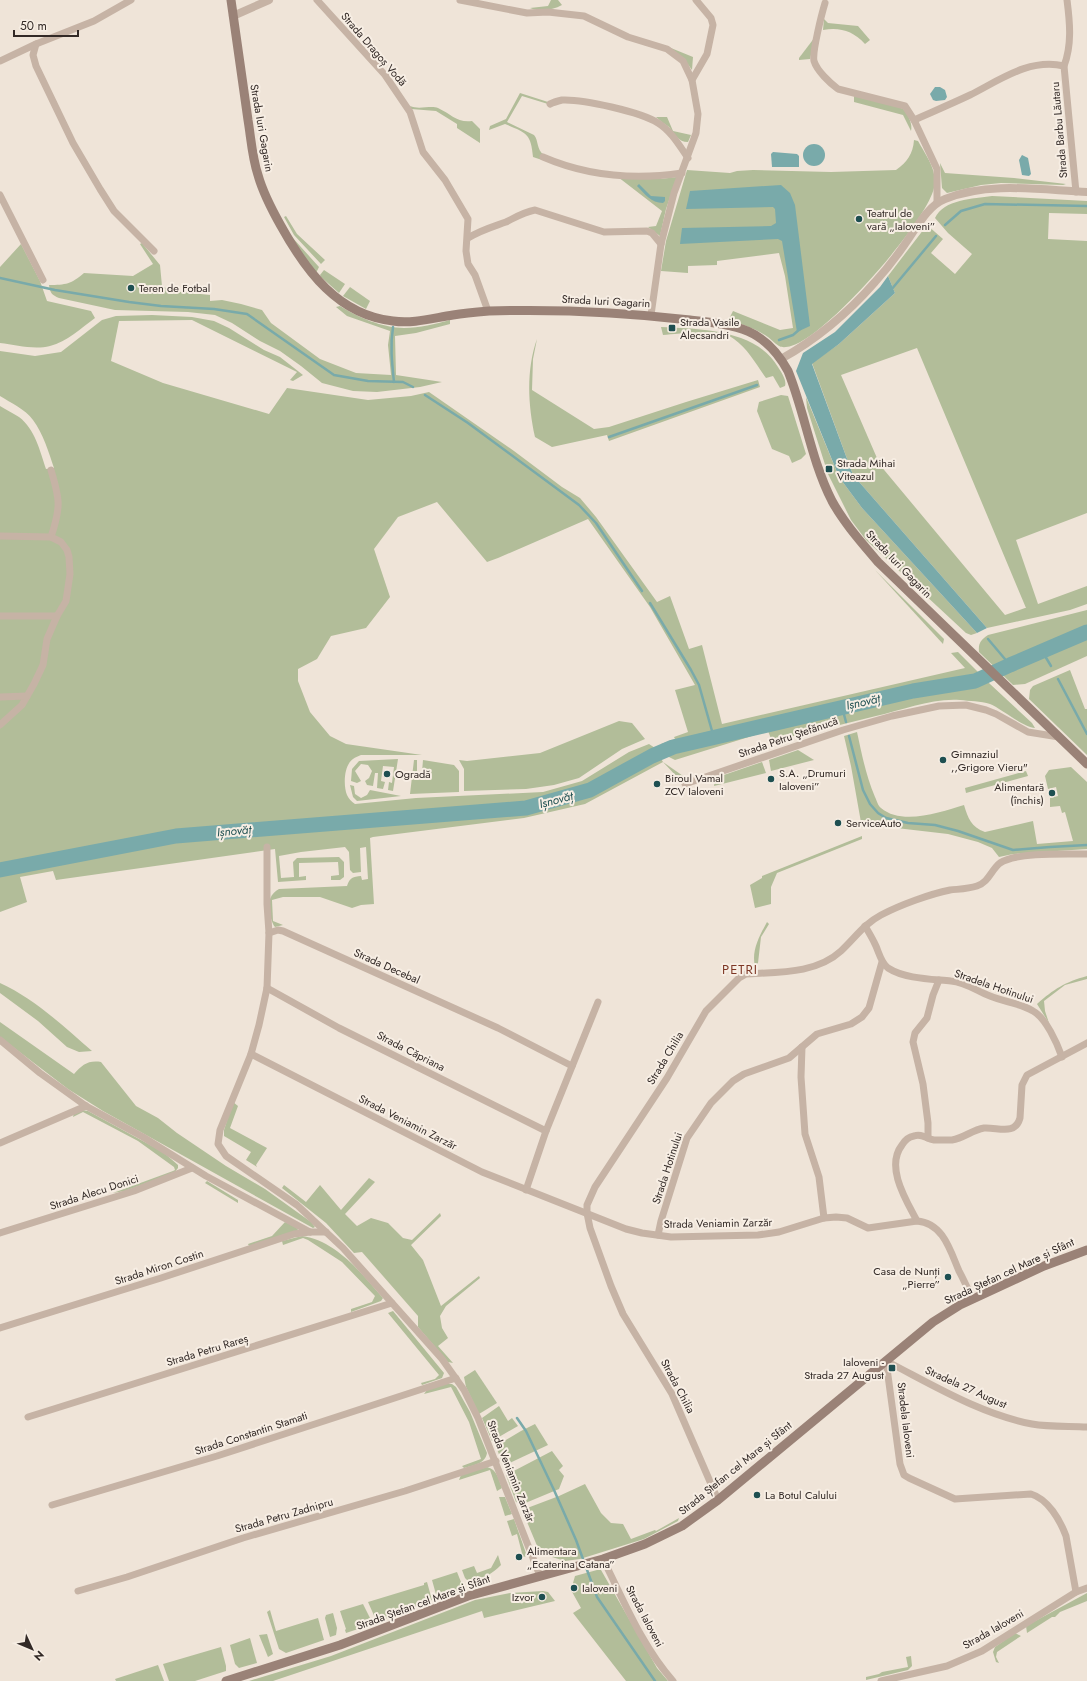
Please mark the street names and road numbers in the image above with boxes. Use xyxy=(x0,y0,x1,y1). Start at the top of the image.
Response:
street label: Strada Dragoș Vodă xyxy=(337,9,411,89)
street label: Strada Barbu Lăutaru xyxy=(1047,81,1071,179)
street label: Strada Iuri Gagarin xyxy=(246,83,278,173)
street label: Strada Iuri Gagarin xyxy=(561,291,651,311)
street label: Strada Iuri Gagarin xyxy=(862,527,936,601)
street label: Strada Petru Ştefănucă xyxy=(736,712,840,762)
street label: Strada Decebal xyxy=(351,944,423,988)
street label: Stradela Hotinului xyxy=(952,965,1036,1007)
street label: Strada Căpriana xyxy=(374,1027,448,1075)
street label: Strada Chilia xyxy=(643,1028,687,1088)
street label: Strada Veniamin Zarzăr xyxy=(356,1090,460,1154)
street label: Strada Hotinului xyxy=(648,1130,686,1206)
street label: Strada Alecu Donici xyxy=(47,1170,141,1214)
street label: Strada Veniamin Zarzăr xyxy=(664,1214,773,1232)
street label: Strada Ștefan cel Mare și Sfânt xyxy=(942,1234,1077,1308)
street label: Strada Miron Costin xyxy=(113,1245,205,1289)
street label: Strada Petru Rareș xyxy=(164,1330,250,1370)
street label: Strada Chilia xyxy=(657,1356,699,1416)
street label: Stradela 27 August xyxy=(923,1362,1010,1412)
street label: Stradela Ialoveni xyxy=(893,1381,919,1459)
street label: Strada Constantin Stamati xyxy=(192,1407,310,1459)
street label: Strada Ștefan cel Mare și Sfânt xyxy=(675,1417,795,1519)
street label: Strada Veniamin Zarzăr xyxy=(483,1418,539,1525)
street label: Strada Petru Zadnipru xyxy=(233,1493,335,1537)
street label: Strada Ștefan cel Mare și Sfânt xyxy=(354,1570,493,1634)
street label: Strada Ialoveni xyxy=(622,1582,668,1650)
street label: Strada Ialoveni xyxy=(960,1605,1027,1653)

